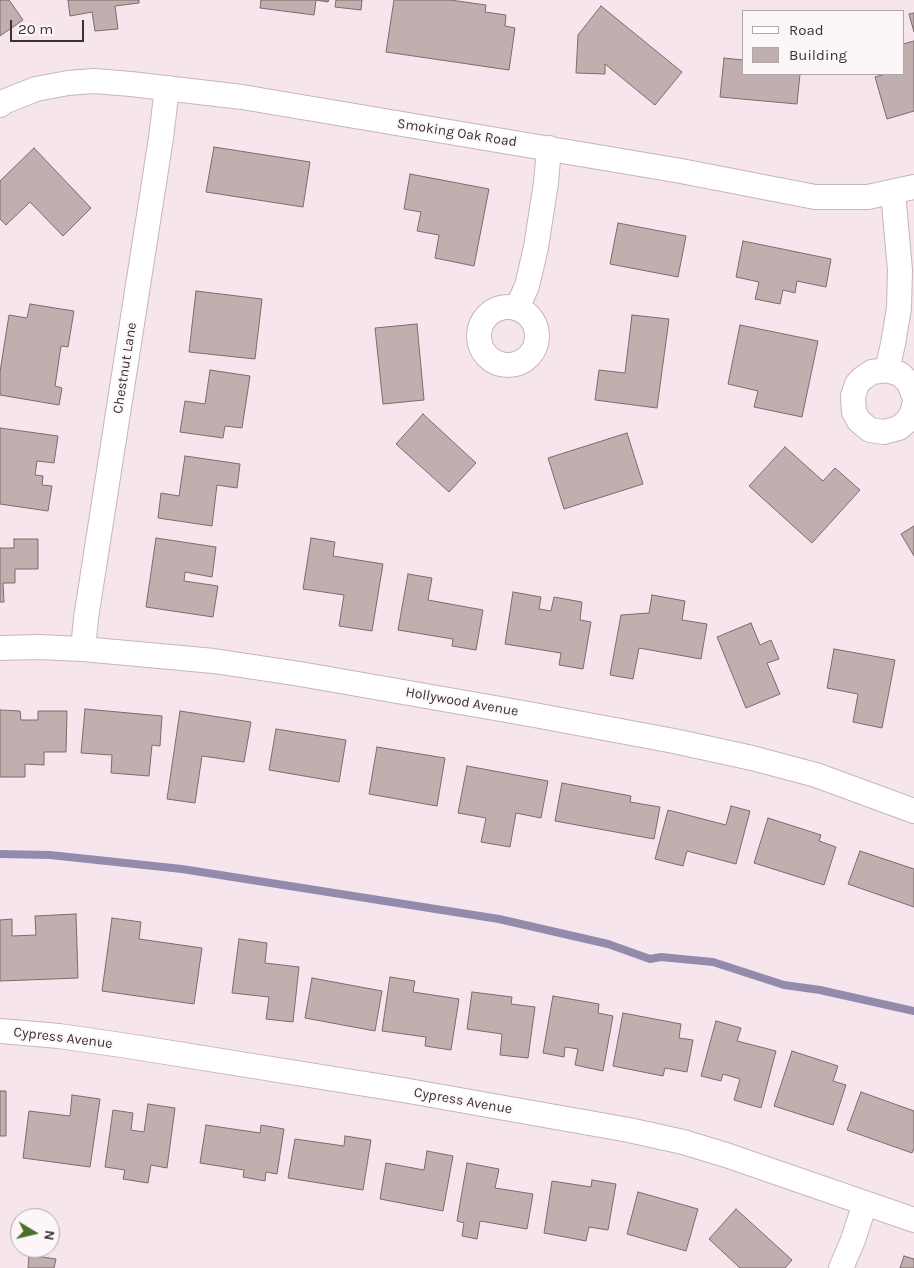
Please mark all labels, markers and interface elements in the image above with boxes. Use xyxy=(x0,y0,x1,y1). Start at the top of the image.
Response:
scale bar xyxy=(12,10,86,42)
legend xyxy=(742,10,904,75)
text: 20 m xyxy=(18,20,53,38)
text: Road xyxy=(789,21,824,39)
text: Building xyxy=(789,46,847,64)
street label: Smoking Oak Road xyxy=(396,115,518,151)
street label: Chestnut Lane xyxy=(109,321,141,415)
street label: Hollywood Avenue xyxy=(404,684,520,720)
street label: Cypress Avenue xyxy=(13,1024,113,1052)
street label: Cypress Avenue xyxy=(412,1084,514,1118)
north arrow xyxy=(10,1208,60,1258)
text: N xyxy=(40,1229,59,1242)

